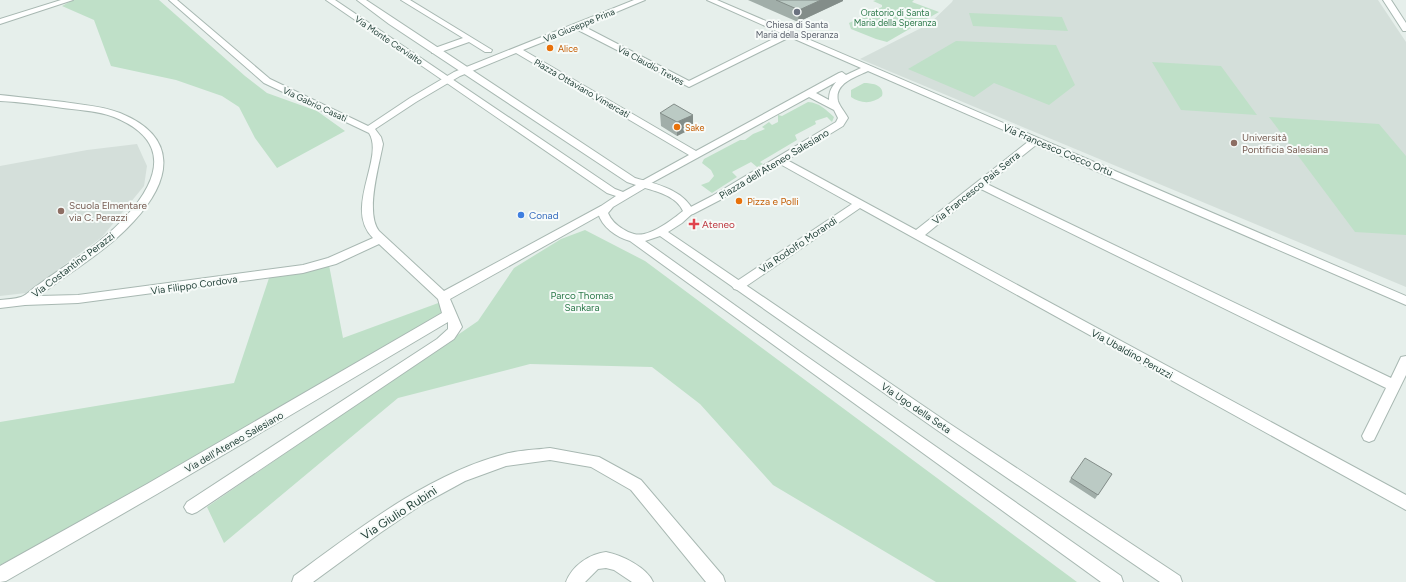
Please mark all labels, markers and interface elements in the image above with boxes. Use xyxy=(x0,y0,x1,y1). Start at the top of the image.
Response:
street label: Via Giuseppe Prina xyxy=(542,6,617,44)
marker: Chiesa di Santa Maria della Speranza xyxy=(792,7,802,17)
park label: Oratorio di Santa Maria della Speranza xyxy=(854,7,937,28)
street label: Via Monte Cervialto xyxy=(353,13,425,67)
place label: Chiesa di Santa Maria della Speranza xyxy=(756,19,839,40)
marker: Alice xyxy=(545,43,555,53)
place label: Alice xyxy=(558,43,578,54)
street label: Via Claudio Treves xyxy=(616,43,686,87)
street label: Piazza Ottaviano Vimercati xyxy=(532,56,632,120)
street label: Via Gabrio Casati xyxy=(281,84,349,124)
street label: Via Francesco Cocco Ortu xyxy=(1001,121,1115,179)
marker: Sake xyxy=(672,122,682,132)
place label: Sake xyxy=(685,122,704,133)
street label: Piazza dell'Ateneo Salesiano xyxy=(717,126,832,202)
place label: Università Pontificia Salesiana xyxy=(1242,131,1328,156)
marker: Università Pontificia Salesiana xyxy=(1229,138,1239,148)
street label: Via Francesco Pais Serra xyxy=(930,149,1022,227)
place label: Pizza e Polli xyxy=(747,195,799,208)
marker: Pizza e Polli xyxy=(734,196,744,206)
place label: Scuola Elmentare via C. Perazzi xyxy=(69,199,148,224)
marker: Scuola Elmentare via C. Perazzi xyxy=(56,206,66,216)
place label: Conad xyxy=(529,209,559,222)
marker: Conad xyxy=(516,210,526,220)
street label: Via Rodolfo Morandi xyxy=(757,214,839,276)
place label: Ateneo xyxy=(702,218,735,231)
marker: Ateneo xyxy=(689,219,699,229)
street label: Via Costantino Perazzi xyxy=(29,230,117,300)
street label: Via Filippo Cordova xyxy=(150,272,238,298)
park label: Parco Thomas Sankara xyxy=(550,289,614,314)
street label: Via Ubaldino Peruzzi xyxy=(1089,326,1175,382)
street label: Via Ugo della Seta xyxy=(878,380,954,436)
street label: Via dell'Ateneo Salesiano xyxy=(182,408,286,476)
street label: Via Giulio Rubini xyxy=(358,483,440,543)

